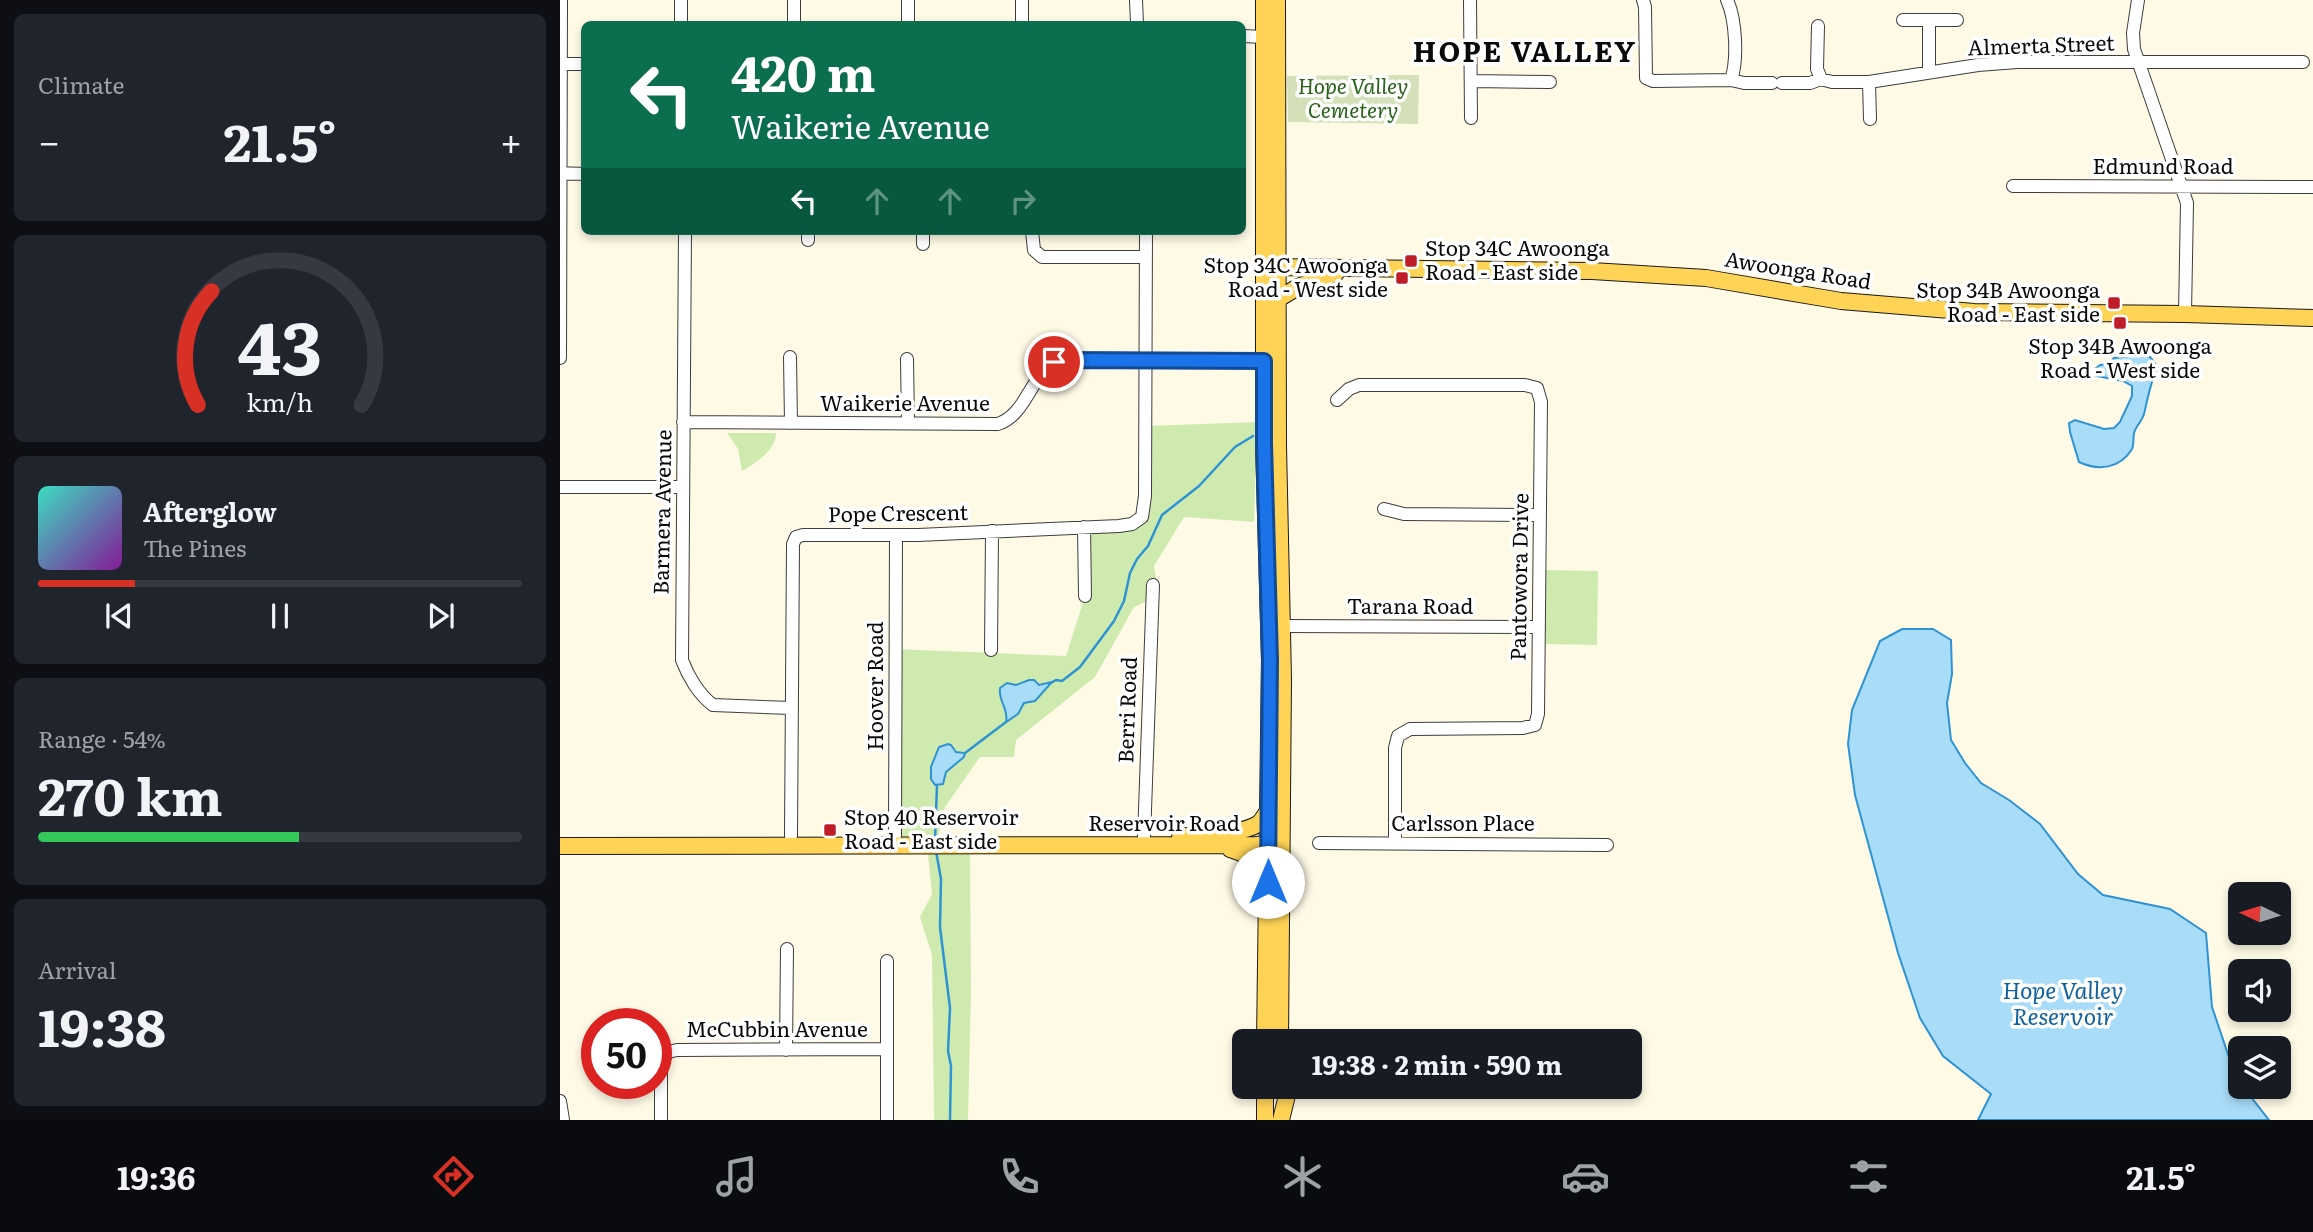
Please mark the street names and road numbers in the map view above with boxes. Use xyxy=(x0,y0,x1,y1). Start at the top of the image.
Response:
street label: Almerta Street xyxy=(1967,25,2115,62)
street label: Edmund Road xyxy=(2092,149,2234,180)
street label: Awoonga Road xyxy=(1723,242,1874,295)
street label: Waikerie Avenue xyxy=(820,386,990,417)
street label: Barmera Avenue xyxy=(644,429,677,595)
street label: Pantowora Drive xyxy=(1501,493,1534,661)
street label: Pope Crescent xyxy=(828,495,969,528)
street label: Tarana Road xyxy=(1347,589,1473,620)
street label: Hoover Road xyxy=(858,621,889,751)
street label: Berri Road xyxy=(1108,656,1143,764)
street label: Reservoir Road xyxy=(1088,806,1240,837)
street label: Carlsson Place xyxy=(1391,806,1535,837)
street label: McCubbin Avenue xyxy=(686,1012,868,1043)

